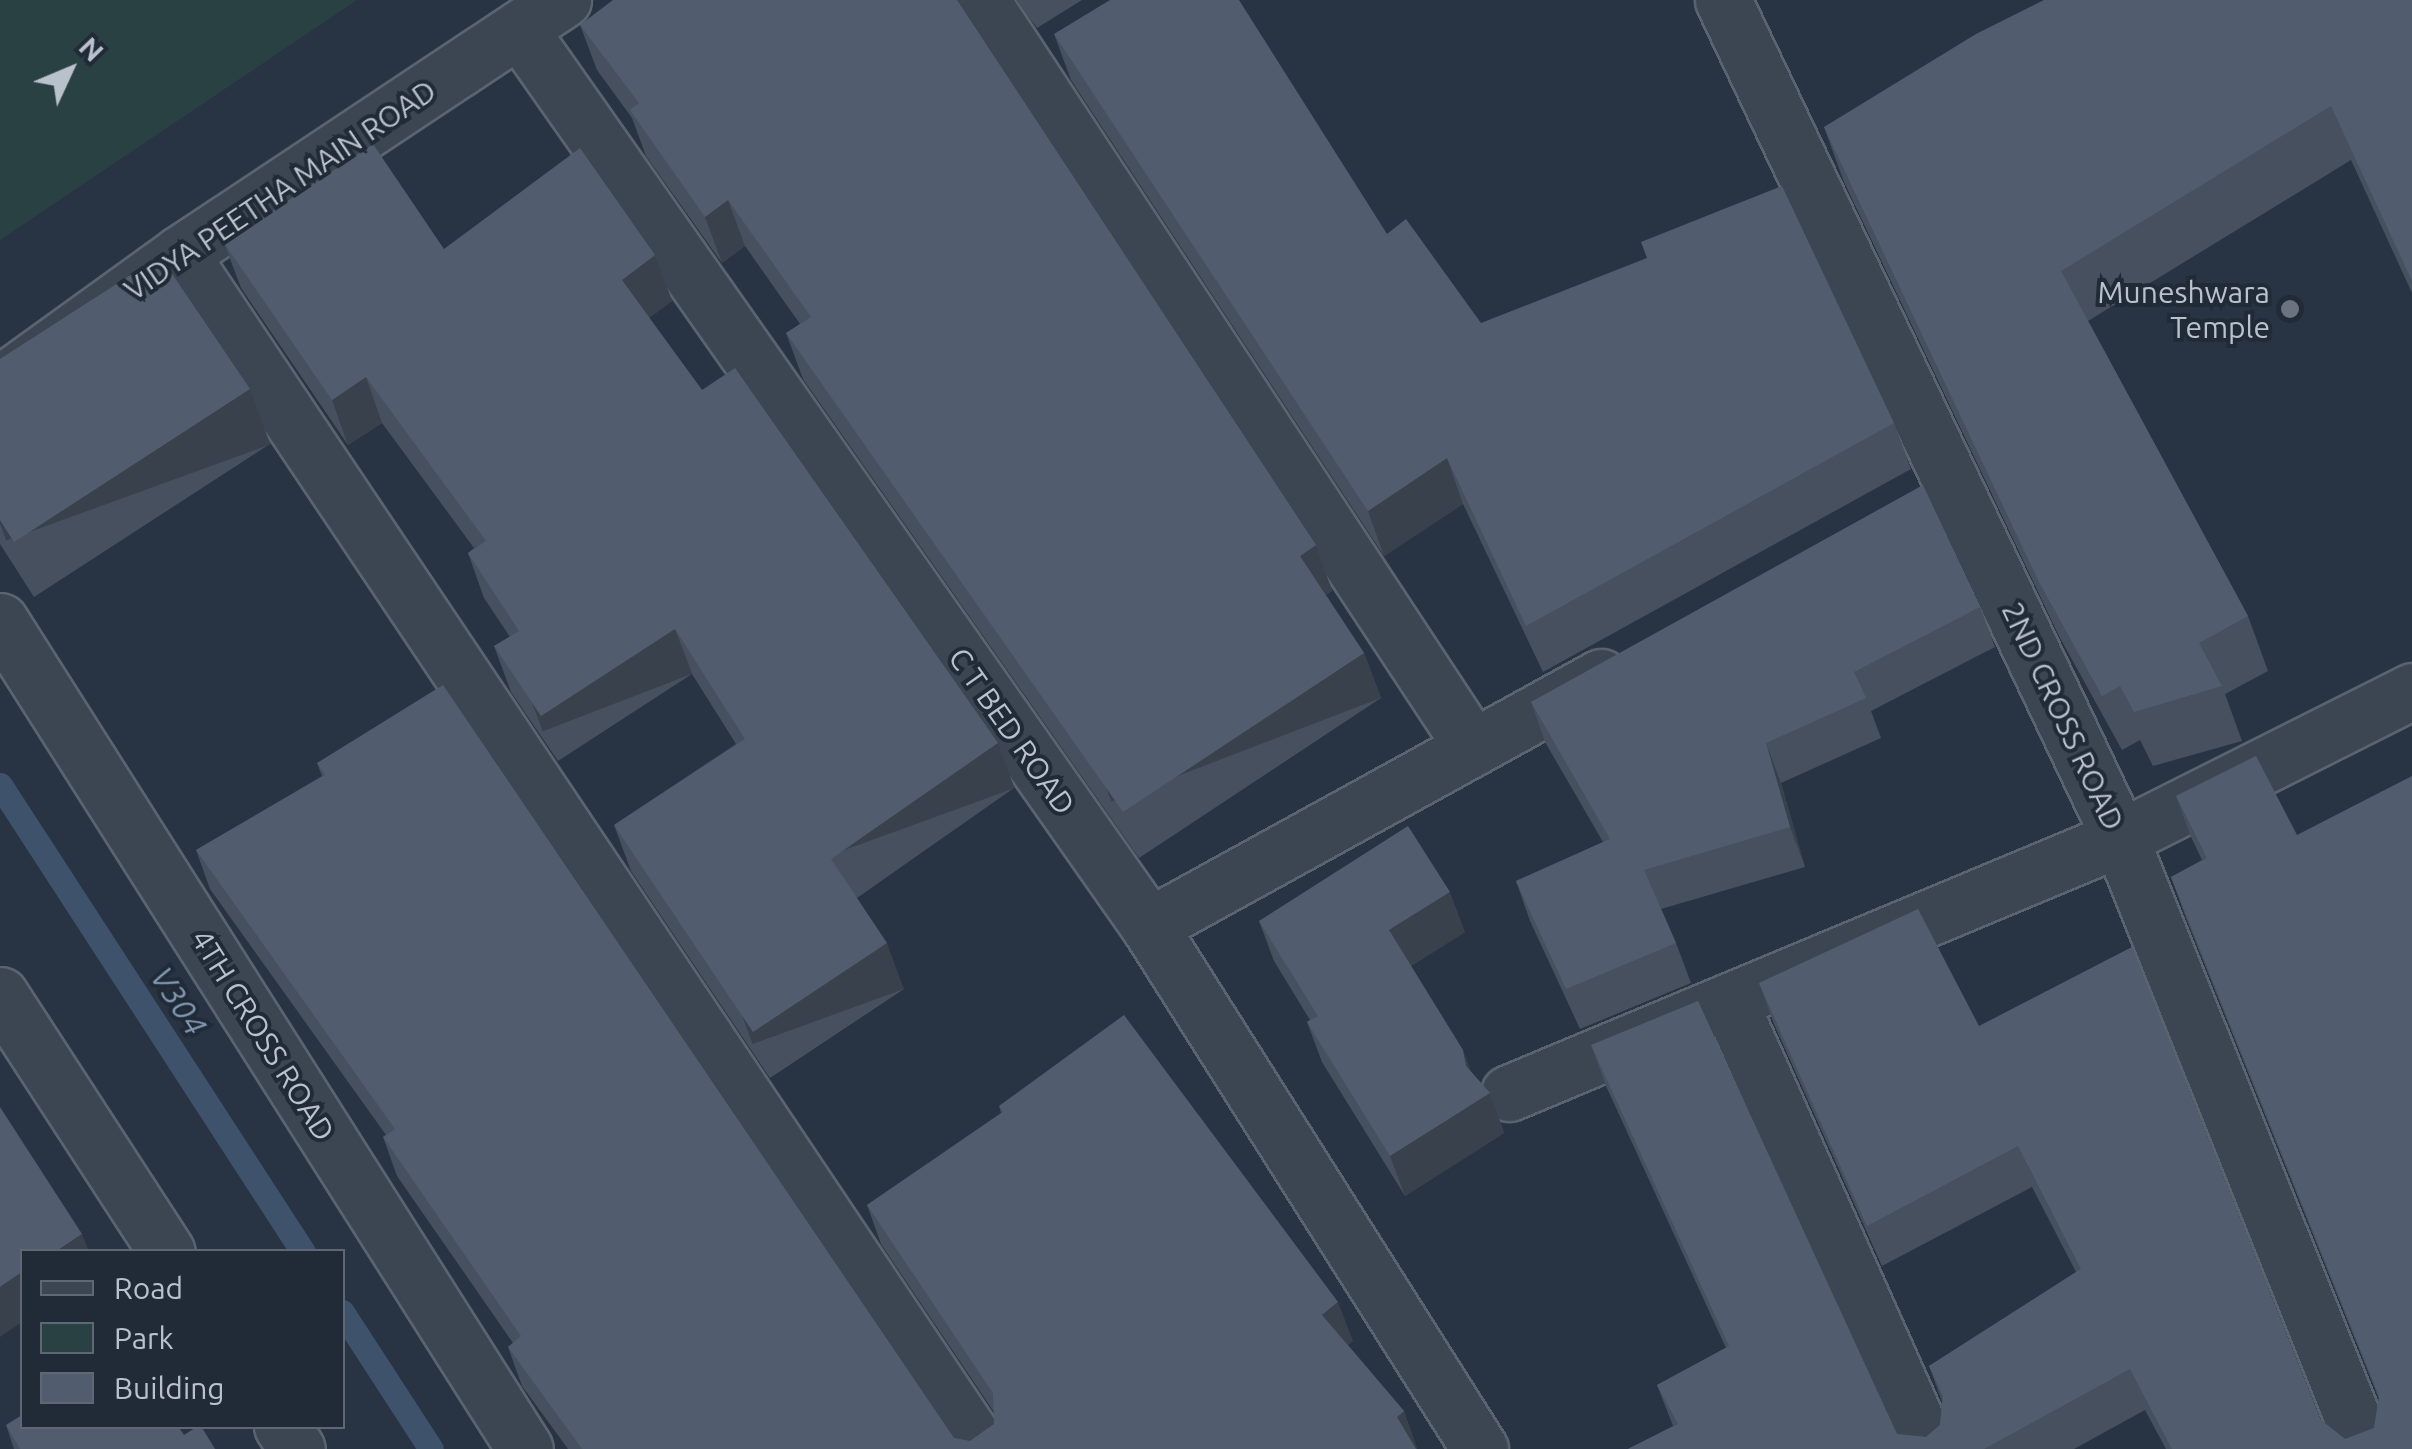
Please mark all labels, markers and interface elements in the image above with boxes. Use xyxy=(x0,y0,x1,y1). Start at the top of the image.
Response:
north arrow xyxy=(20,20,120,120)
text: N xyxy=(74,31,110,67)
street label: VIDYA PEETHA MAIN ROAD xyxy=(117,72,443,308)
place label: Muneshwara Temple xyxy=(2098,274,2270,344)
marker: Muneshwara Temple xyxy=(2279,298,2301,320)
street label: 2ND CROSS ROAD xyxy=(1994,596,2132,836)
street label: C T BED ROAD xyxy=(941,641,1083,821)
street label: 4TH CROSS ROAD xyxy=(184,923,342,1147)
water label: V304 xyxy=(143,960,215,1042)
legend xyxy=(20,1249,345,1429)
text: Road xyxy=(114,1271,183,1305)
text: Park xyxy=(114,1321,174,1355)
text: Building xyxy=(114,1371,225,1405)

